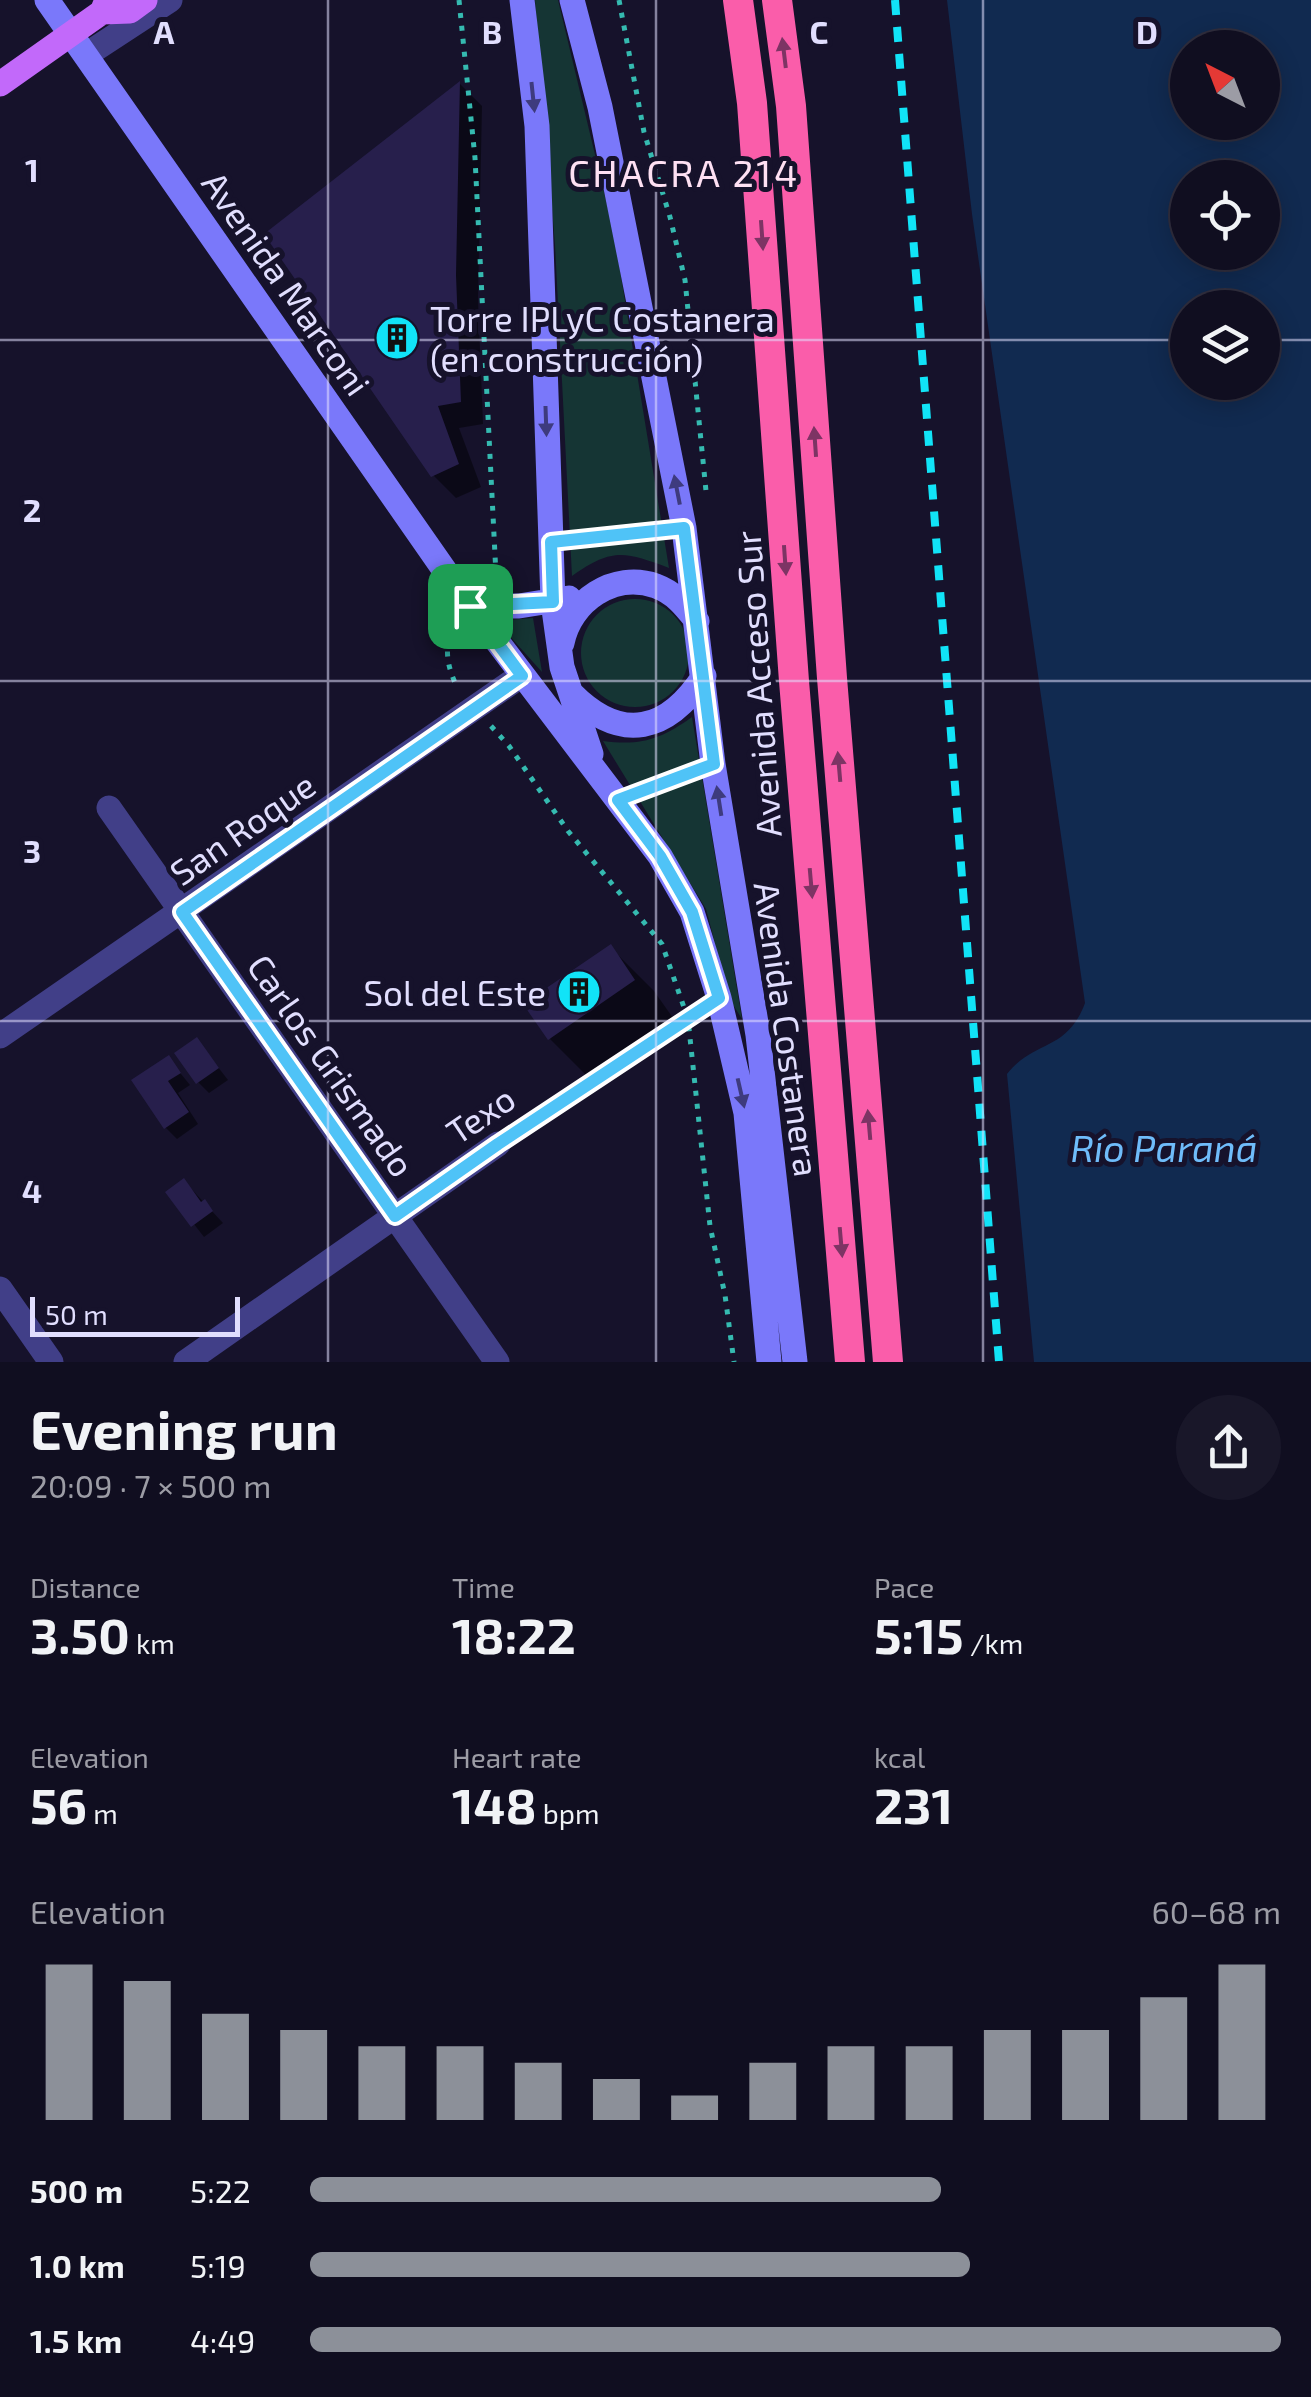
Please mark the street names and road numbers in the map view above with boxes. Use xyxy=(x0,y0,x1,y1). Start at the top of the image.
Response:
street label: Avenida Marconi xyxy=(194,163,380,403)
street label: Avenida Acceso Sur xyxy=(725,530,789,838)
street label: San Roque xyxy=(162,763,322,893)
street label: Avenida Costanera xyxy=(747,879,829,1179)
street label: Carlos Grismado xyxy=(240,946,424,1184)
street label: Texo xyxy=(438,1076,522,1152)

